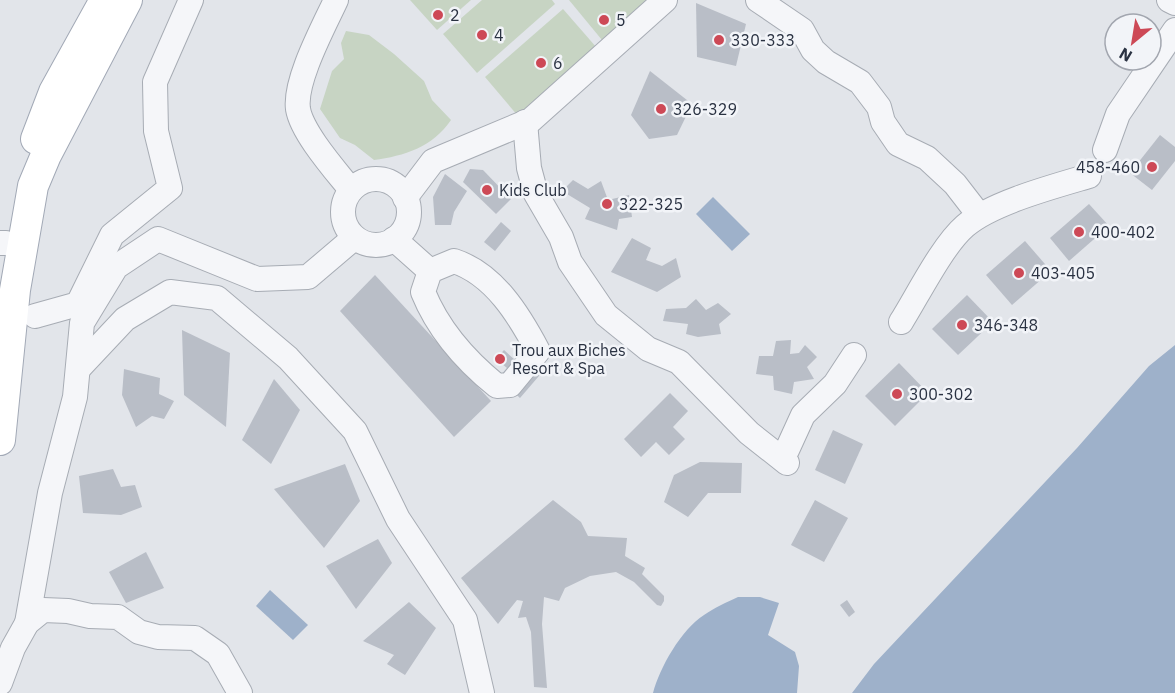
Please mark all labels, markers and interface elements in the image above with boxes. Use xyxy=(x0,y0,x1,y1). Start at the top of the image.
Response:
place label: 2 xyxy=(450,5,460,25)
marker: 2 xyxy=(431,8,445,22)
place label: 5 xyxy=(616,10,626,30)
north arrow xyxy=(1103,12,1163,72)
marker: 5 xyxy=(597,13,611,27)
place label: 4 xyxy=(494,25,504,45)
marker: 4 xyxy=(475,28,489,42)
place label: 330-333 xyxy=(731,30,795,50)
marker: 330-333 xyxy=(712,33,726,47)
text: N xyxy=(1115,43,1136,67)
place label: 6 xyxy=(553,53,563,73)
marker: 6 xyxy=(534,56,548,70)
place label: 326-329 xyxy=(673,99,737,119)
marker: 326-329 xyxy=(654,102,668,116)
place label: 458-460 xyxy=(1076,157,1140,177)
marker: 458-460 xyxy=(1145,160,1159,174)
place label: Kids Club xyxy=(499,180,567,200)
marker: Kids Club xyxy=(480,183,494,197)
place label: 322-325 xyxy=(619,194,683,214)
marker: 322-325 xyxy=(600,197,614,211)
place label: 400-402 xyxy=(1091,222,1155,242)
marker: 400-402 xyxy=(1072,225,1086,239)
place label: 403-405 xyxy=(1031,263,1095,283)
marker: 403-405 xyxy=(1012,266,1026,280)
place label: 346-348 xyxy=(974,315,1038,335)
marker: 346-348 xyxy=(955,318,969,332)
place label: Trou aux Biches Resort & Spa xyxy=(512,340,626,378)
marker: Trou aux Biches Resort & Spa xyxy=(493,352,507,366)
place label: 300-302 xyxy=(909,384,973,404)
marker: 300-302 xyxy=(890,387,904,401)

